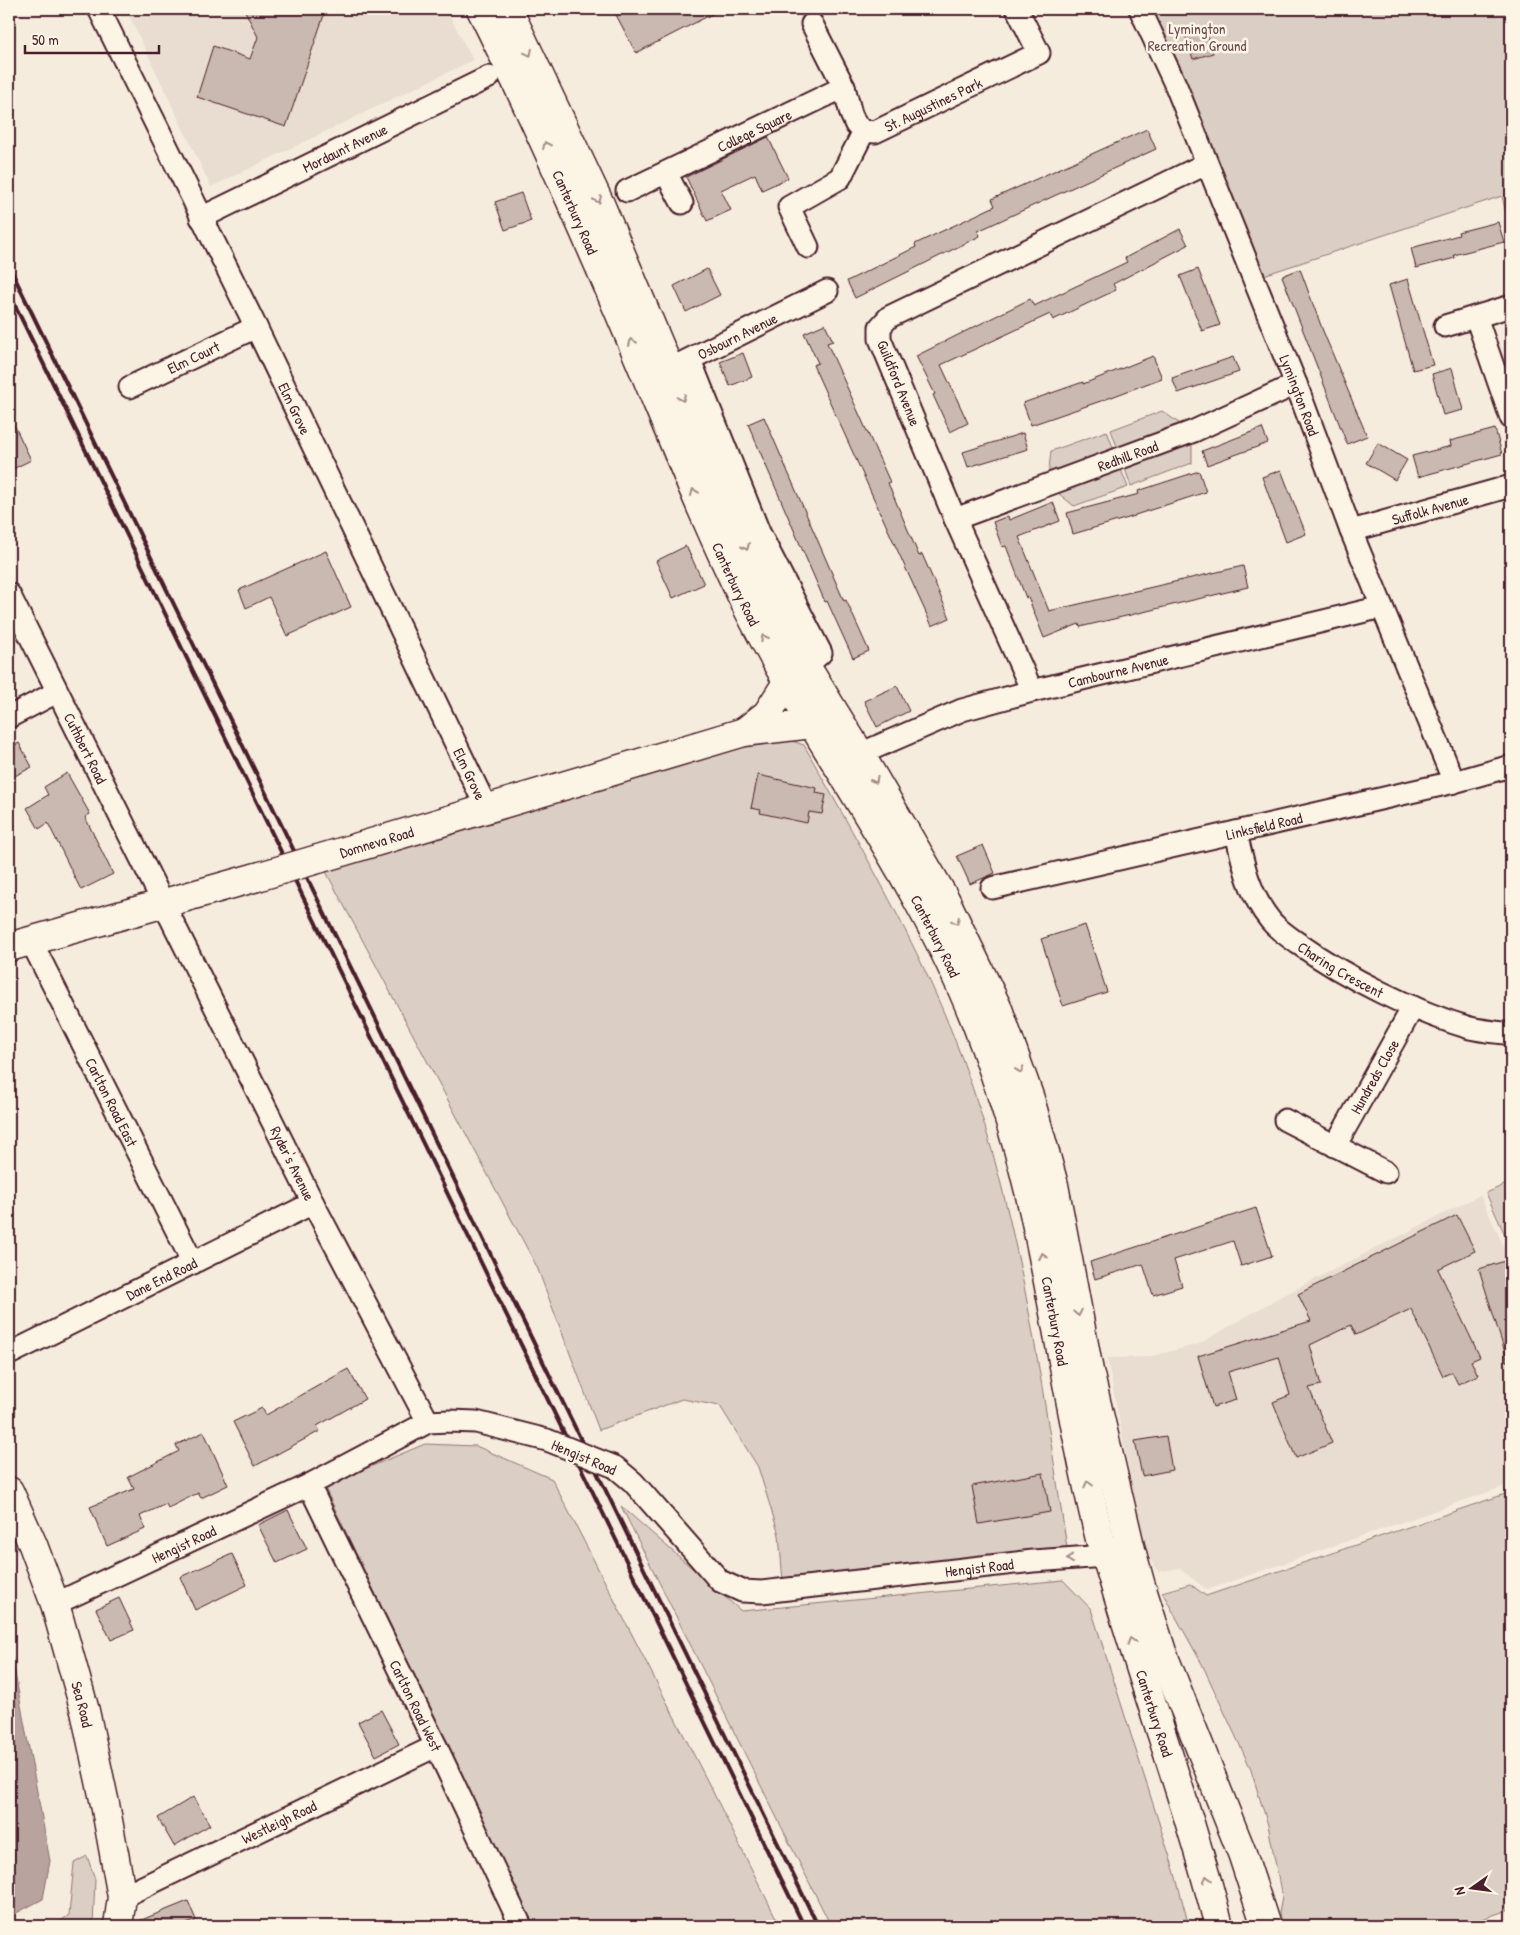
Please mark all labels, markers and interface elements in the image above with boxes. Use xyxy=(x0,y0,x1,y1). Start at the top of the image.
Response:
park label: Lymington Recreation Ground xyxy=(1148,18,1246,56)
scale bar xyxy=(25,22,159,54)
text: 50 m xyxy=(32,29,59,50)
one-way arrow xyxy=(523,47,533,56)
street label: St. Augustines Park xyxy=(881,72,985,137)
street label: College Square xyxy=(713,103,795,157)
street label: Mordaunt Avenue xyxy=(299,118,391,177)
one-way arrow xyxy=(541,141,552,150)
street label: Canterbury Road xyxy=(548,166,604,258)
one-way arrow xyxy=(591,195,602,204)
street label: Osbourn Avenue xyxy=(694,307,781,364)
street label: Elm Court xyxy=(164,335,224,378)
street label: Guildford Avenue xyxy=(872,337,926,429)
one-way arrow xyxy=(627,338,637,346)
street label: Lymington Road xyxy=(1275,352,1325,439)
street label: Elm Grove xyxy=(274,379,316,438)
one-way arrow xyxy=(675,393,686,402)
street label: Redhill Road xyxy=(1095,435,1161,476)
one-way arrow xyxy=(690,488,700,496)
street label: Suffolk Avenue xyxy=(1389,488,1471,530)
street label: Canterbury Road xyxy=(707,539,765,629)
one-way arrow xyxy=(740,542,750,551)
one-way arrow xyxy=(760,634,770,643)
street label: Cambourne Avenue xyxy=(1066,648,1170,693)
street label: Cuthbert Road xyxy=(59,709,112,787)
street label: Elm Grove xyxy=(449,744,492,803)
one-way arrow xyxy=(869,775,879,784)
street label: Linksfield Road xyxy=(1224,807,1304,845)
street label: Domneva Road xyxy=(337,821,416,863)
street label: Canterbury Road xyxy=(906,891,966,981)
one-way arrow xyxy=(950,916,960,925)
street label: Charing Crescent xyxy=(1294,936,1388,1003)
street label: Hundreds Close xyxy=(1345,1035,1404,1117)
street label: Carlton Road East xyxy=(81,1054,143,1151)
one-way arrow xyxy=(1014,1066,1024,1074)
street label: Ryder's Avenue xyxy=(266,1122,320,1204)
street label: Dane End Road xyxy=(122,1252,200,1305)
one-way arrow xyxy=(1038,1252,1049,1261)
street label: Canterbury Road xyxy=(1037,1275,1074,1367)
one-way arrow xyxy=(1073,1309,1083,1318)
street label: Hengist Road xyxy=(548,1434,620,1480)
one-way arrow xyxy=(1084,1480,1094,1489)
street label: Hengist Road xyxy=(148,1520,219,1568)
street label: Hengist Road xyxy=(944,1553,1015,1582)
one-way arrow xyxy=(1065,1553,1073,1564)
one-way arrow xyxy=(1126,1637,1136,1646)
street label: Carlton Road West xyxy=(385,1656,448,1755)
street label: Canterbury Road xyxy=(1131,1667,1179,1759)
street label: Sea Road xyxy=(67,1679,99,1729)
street label: Westleigh Road xyxy=(238,1795,320,1849)
north arrow xyxy=(1448,1862,1498,1912)
one-way arrow xyxy=(1202,1875,1213,1884)
text: N xyxy=(1449,1885,1469,1897)

